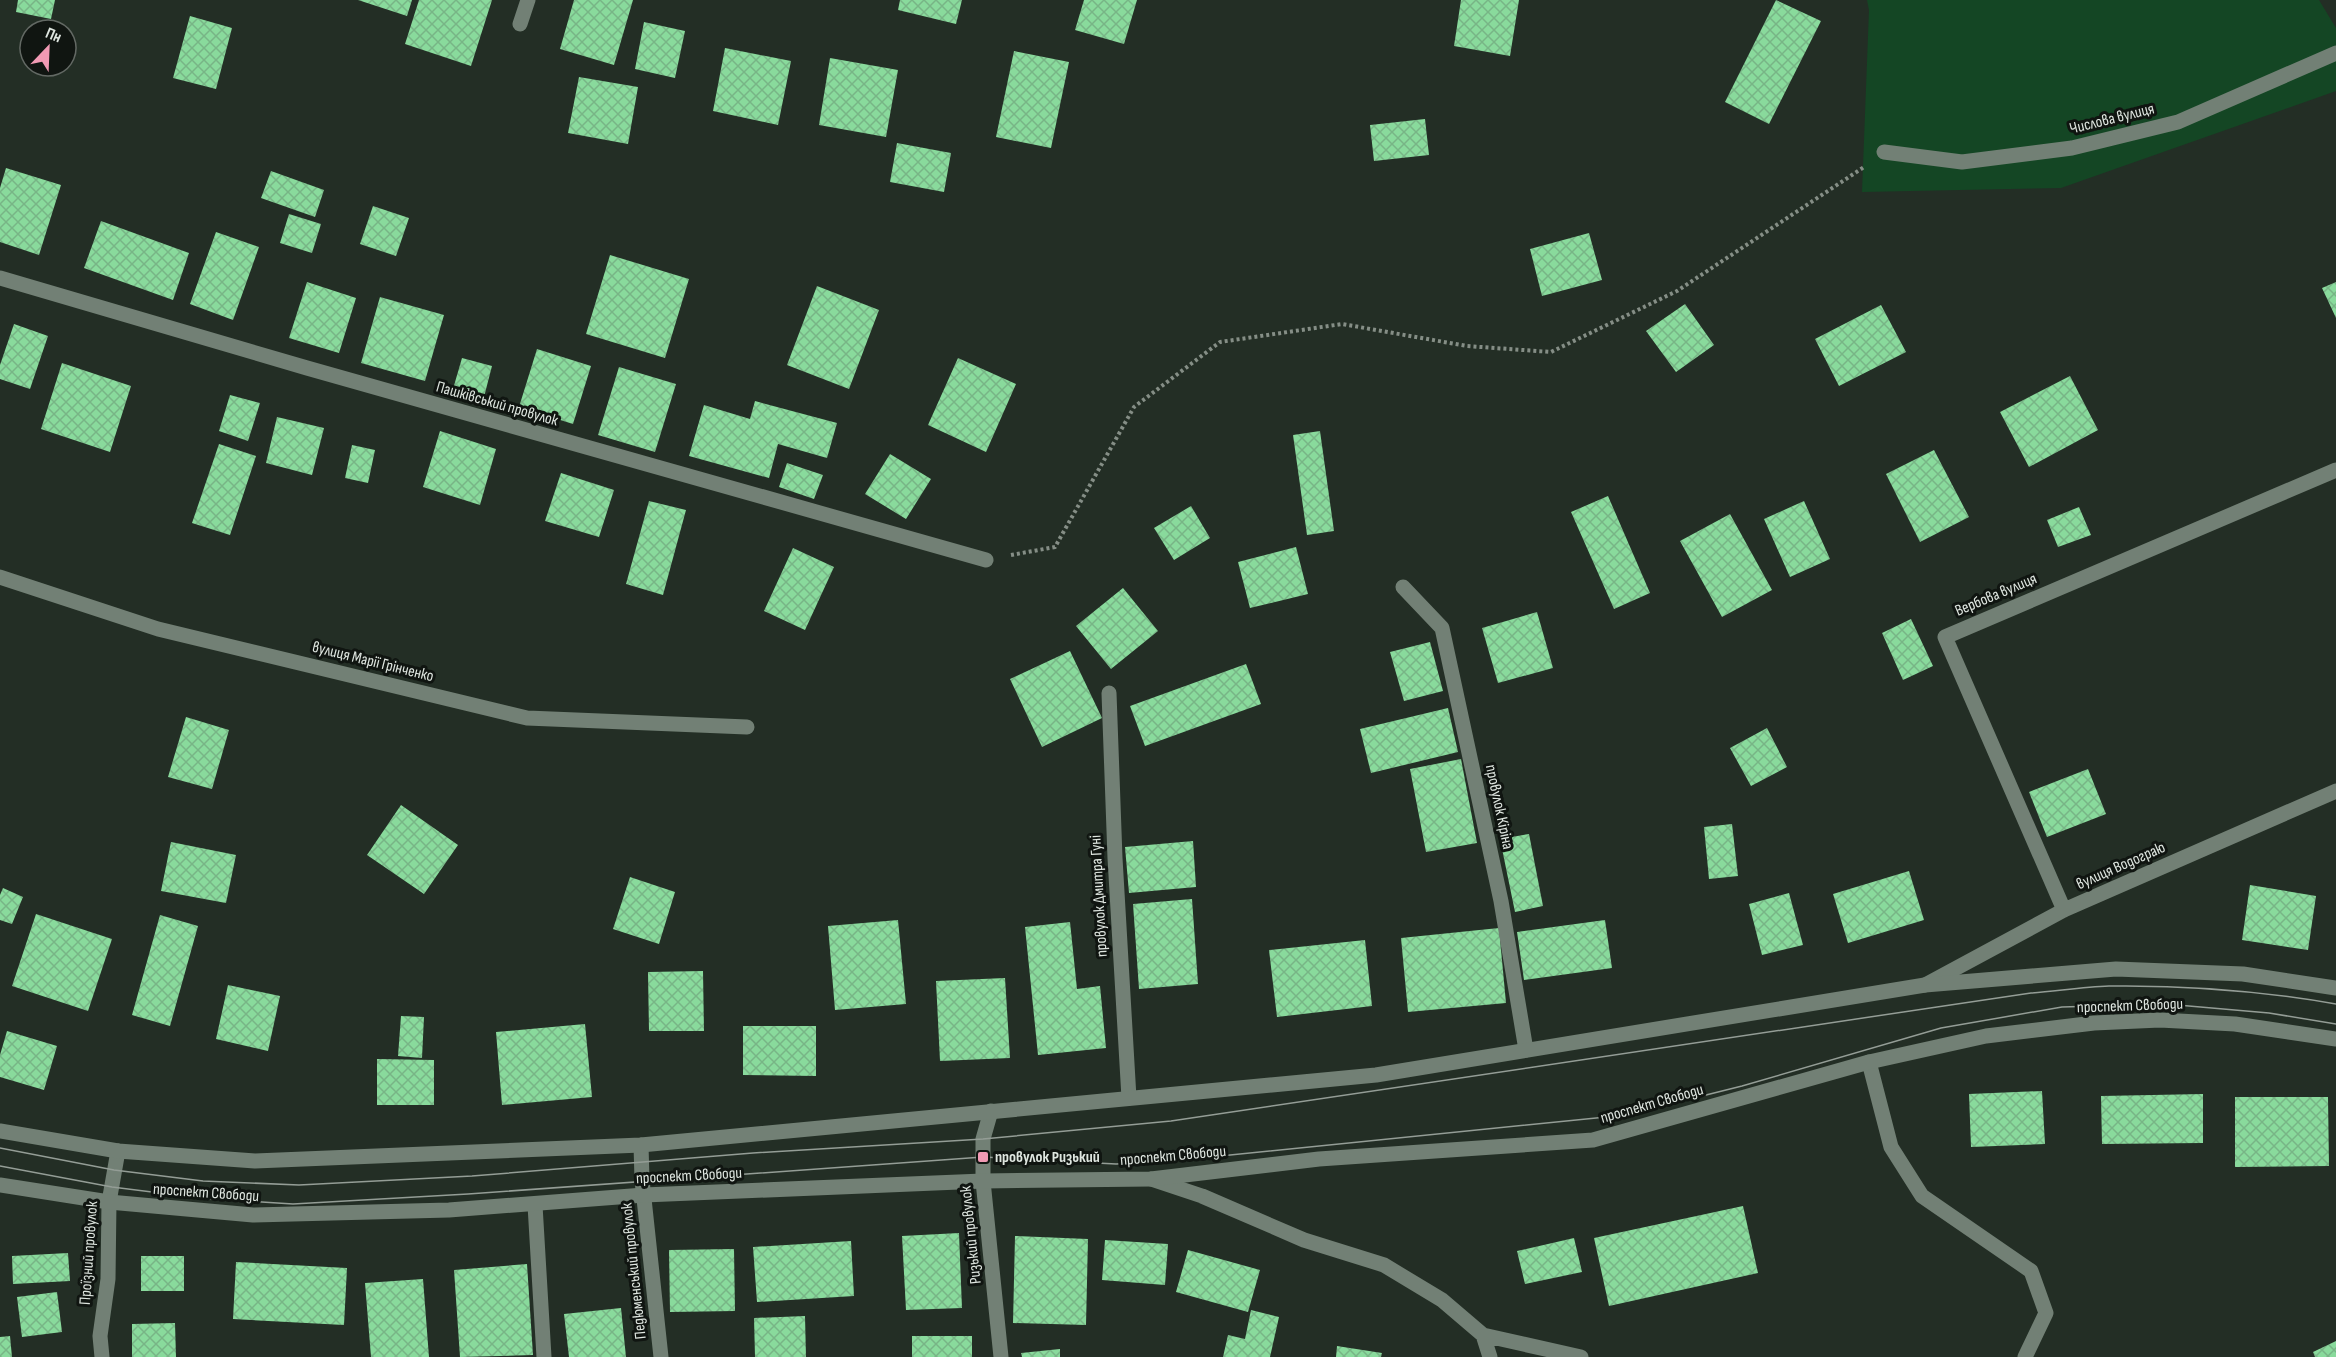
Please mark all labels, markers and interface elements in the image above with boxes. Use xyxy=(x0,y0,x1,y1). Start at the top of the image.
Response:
north arrow xyxy=(18,18,78,78)
text: Пн xyxy=(42,24,64,47)
street label: Числова вулиця xyxy=(2068,99,2156,139)
street label: Пашківський провулок xyxy=(434,378,561,431)
street label: Вербова вулиця xyxy=(1952,569,2040,621)
street label: вулиця Марії Грінченко xyxy=(310,638,436,686)
street label: провулок Кіріна xyxy=(1481,763,1517,851)
street label: провулок Дмитра Гуні xyxy=(1086,834,1112,958)
street label: вулиця Водограю xyxy=(2074,838,2168,894)
street label: проспект Свободи xyxy=(2077,995,2183,1017)
street label: проспект Свободи xyxy=(1598,1080,1706,1128)
street label: проспект Свободи xyxy=(1119,1142,1227,1170)
place label: провулок Ризький xyxy=(995,1148,1100,1167)
marker: провулок Ризький xyxy=(976,1150,990,1164)
street label: проспект Свободи xyxy=(635,1164,743,1188)
street label: проспект Свободи xyxy=(152,1180,260,1206)
street label: Ризький провулок xyxy=(956,1184,986,1285)
street label: Проїзний провулок xyxy=(76,1200,102,1305)
street label: Педюменський провулок xyxy=(617,1201,651,1340)

